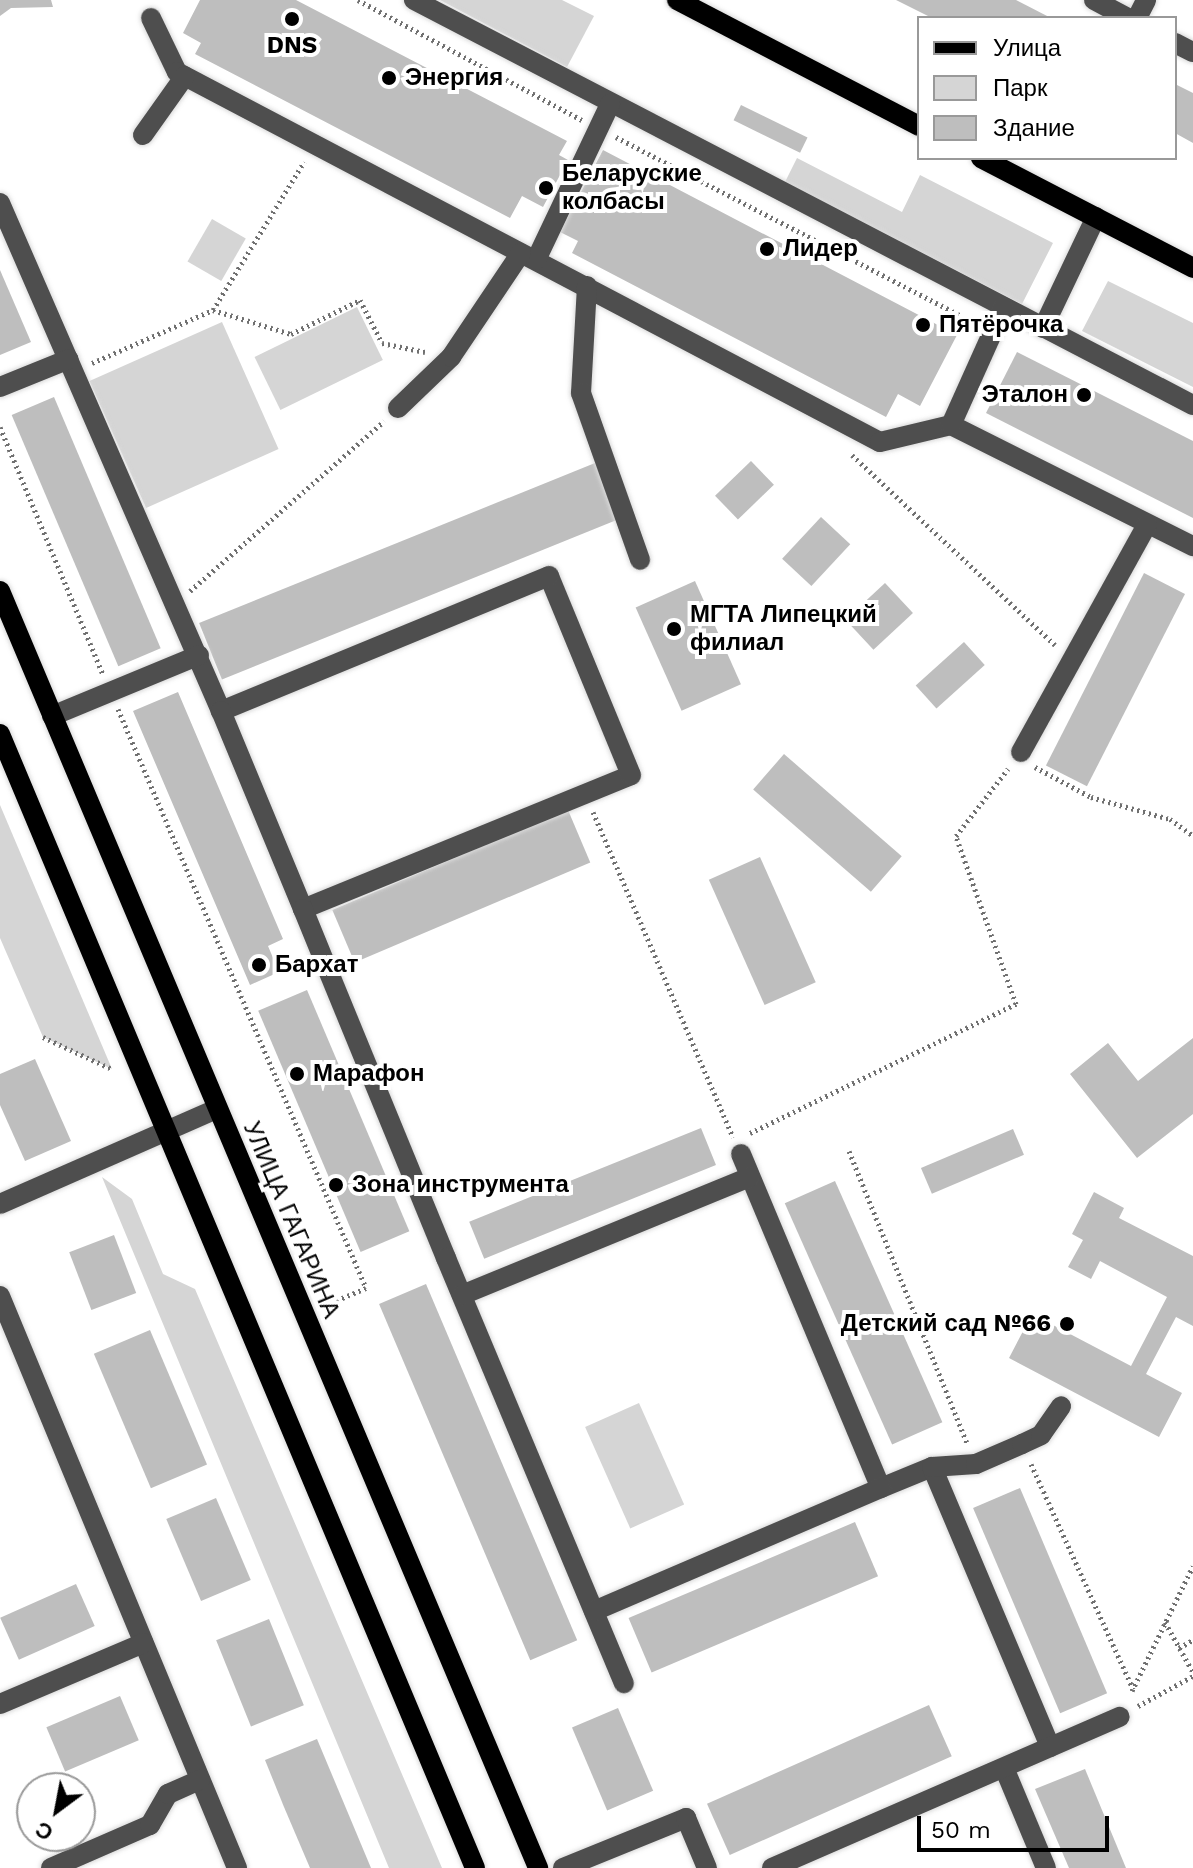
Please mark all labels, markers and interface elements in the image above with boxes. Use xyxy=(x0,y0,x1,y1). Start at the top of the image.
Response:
marker: DNS xyxy=(283,10,301,28)
legend xyxy=(917,16,1177,160)
place label: DNS xyxy=(267,32,317,60)
text: Улица xyxy=(993,34,1061,62)
place label: Энергия xyxy=(405,64,503,92)
marker: Энергия xyxy=(380,69,398,87)
text: Парк xyxy=(993,74,1047,102)
text: Здание xyxy=(993,114,1075,142)
place label: Беларуские колбасы xyxy=(562,160,702,216)
marker: Беларуские колбасы xyxy=(537,179,555,197)
place label: Лидер xyxy=(783,235,858,263)
marker: Лидер xyxy=(758,240,776,258)
place label: Пятёрочка xyxy=(939,311,1063,339)
marker: Пятёрочка xyxy=(914,316,932,334)
place label: Эталон xyxy=(982,381,1068,409)
marker: Эталон xyxy=(1075,386,1093,404)
place label: МГТА Липецкий филиал xyxy=(690,601,877,657)
marker: МГТА Липецкий филиал xyxy=(665,620,683,638)
place label: Бархат xyxy=(275,951,358,979)
marker: Бархат xyxy=(250,956,268,974)
place label: Марафон xyxy=(313,1060,424,1088)
marker: Марафон xyxy=(288,1065,306,1083)
street label: УЛИЦА ГАГАРИНА xyxy=(237,1117,345,1323)
place label: Зона инструмента xyxy=(352,1171,569,1199)
marker: Зона инструмента xyxy=(327,1176,345,1194)
place label: Детский сад №66 xyxy=(841,1310,1051,1338)
marker: Детский сад №66 xyxy=(1058,1315,1076,1333)
north arrow xyxy=(16,1772,96,1852)
scale bar xyxy=(921,1800,1113,1850)
text: С xyxy=(31,1816,57,1846)
text: 50 m xyxy=(931,1816,991,1844)

